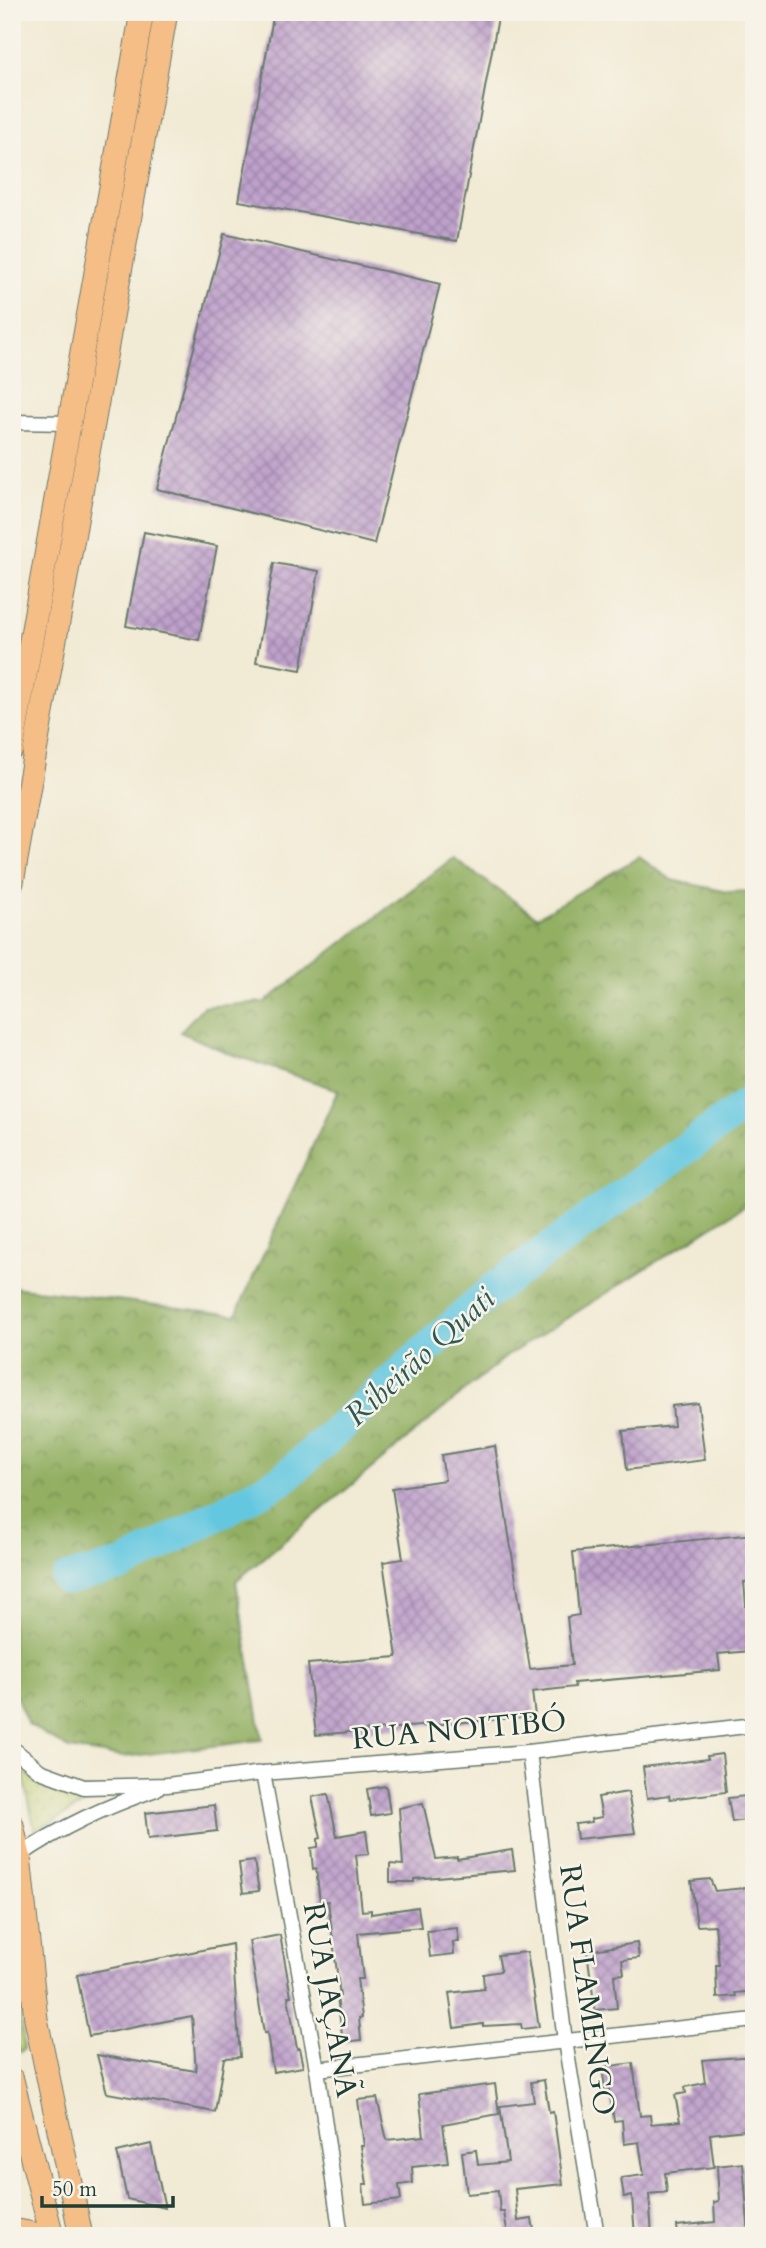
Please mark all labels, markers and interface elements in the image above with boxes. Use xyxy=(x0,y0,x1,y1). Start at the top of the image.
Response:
water label: Ribeirão Quati xyxy=(335,1277,505,1436)
street label: RUA NOITIBÓ xyxy=(350,1700,567,1760)
street label: RUA FLAMENGO xyxy=(549,1862,625,2118)
street label: RUA JAÇANÃ xyxy=(293,1899,367,2101)
scale bar xyxy=(42,2164,173,2208)
text: 50 m xyxy=(52,2175,97,2204)

